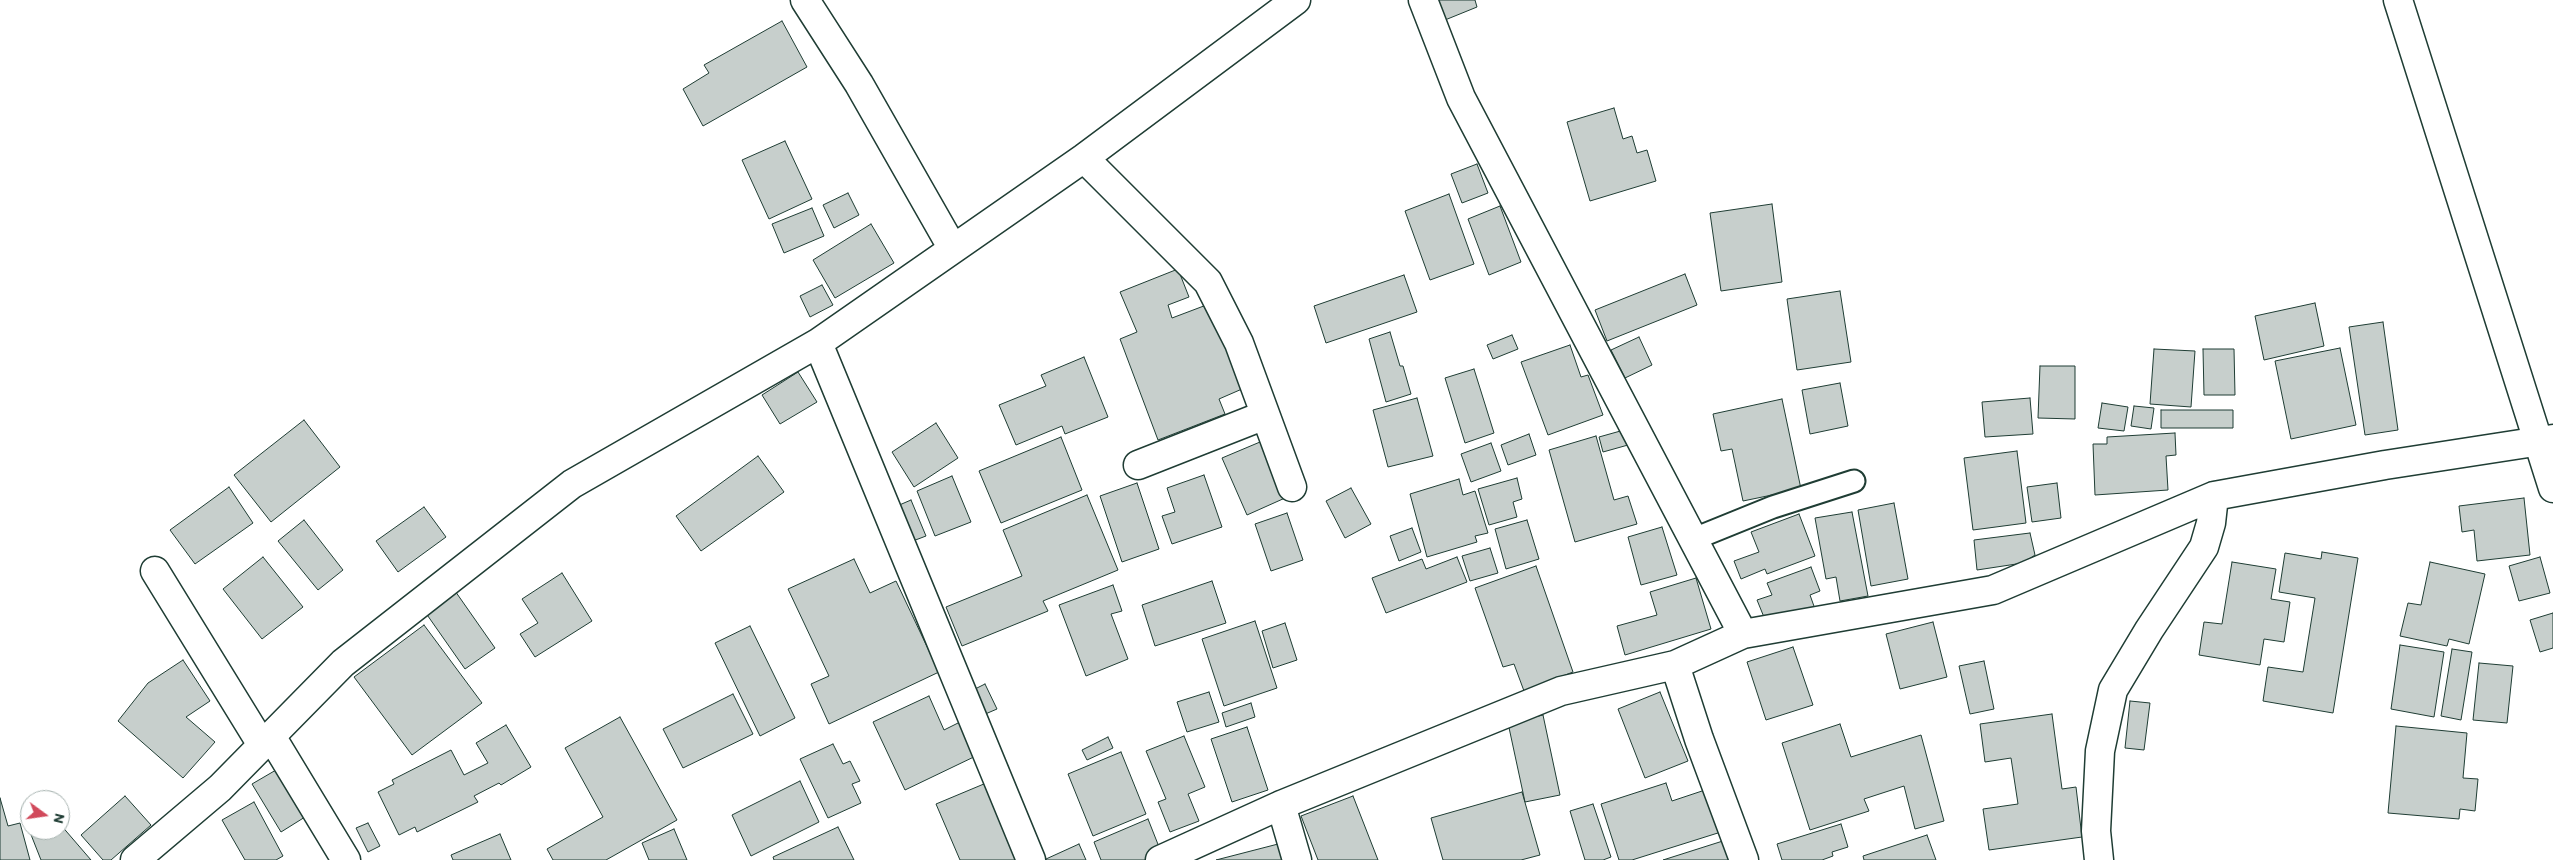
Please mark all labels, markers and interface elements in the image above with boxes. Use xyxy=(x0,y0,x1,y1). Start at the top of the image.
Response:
north arrow xyxy=(20,790,70,840)
text: N xyxy=(50,812,68,825)

